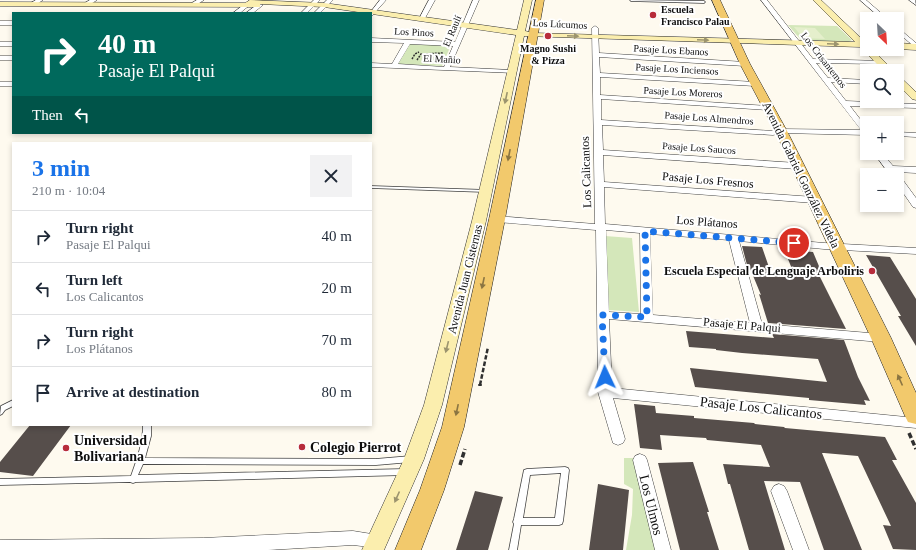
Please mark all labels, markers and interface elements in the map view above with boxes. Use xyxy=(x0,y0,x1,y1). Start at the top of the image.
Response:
place label: Escuela Francisco Palau xyxy=(661,4,730,27)
marker: Escuela Francisco Palau xyxy=(648,10,658,20)
north arrow xyxy=(860,12,904,56)
map controls xyxy=(860,12,904,212)
street label: El Raulí xyxy=(440,13,464,48)
street label: Los Lúcumos xyxy=(532,17,588,31)
street label: Los Pinos xyxy=(394,25,434,39)
icon: right xyxy=(32,28,84,80)
text: 40 m xyxy=(98,28,156,59)
street label: Los Crisantemos xyxy=(799,30,849,90)
marker: Magno Sushi & Pizza xyxy=(543,31,553,41)
one-way arrow xyxy=(567,33,580,39)
one-way arrow xyxy=(697,37,709,44)
one-way arrow xyxy=(827,41,840,47)
place label: Magno Sushi & Pizza xyxy=(520,43,576,66)
street label: Pasaje Los Ebanos xyxy=(633,43,709,57)
street label: El Mañio xyxy=(423,53,461,65)
text: Pasaje El Palqui xyxy=(98,61,215,81)
street label: Pasaje Los Inciensos xyxy=(635,61,719,77)
button: search xyxy=(860,64,904,108)
street label: Pasaje Los Moreros xyxy=(643,84,723,100)
one-way arrow xyxy=(502,92,508,104)
street label: Avenida Gabriel González Videla xyxy=(759,100,843,251)
icon: left xyxy=(71,104,93,126)
text: Then xyxy=(32,107,63,123)
street label: Pasaje Los Almendros xyxy=(664,109,754,127)
button: + xyxy=(860,116,904,160)
street label: Los Calicantos xyxy=(578,136,594,208)
street label: Pasaje Los Saucos xyxy=(662,140,736,156)
one-way arrow xyxy=(506,149,512,161)
text: 3 min xyxy=(32,155,90,181)
button: close xyxy=(310,155,352,197)
button: − xyxy=(860,168,904,212)
street label: Pasaje Los Fresnos xyxy=(662,169,755,191)
text: 210 m · 10:04 xyxy=(32,183,105,198)
street label: Los Plátanos xyxy=(676,213,739,231)
text: Turn right xyxy=(66,220,133,236)
street label: Avenida Juan Cisternas xyxy=(445,222,485,335)
icon: right xyxy=(32,226,54,248)
pin xyxy=(777,226,811,260)
text: 40 m xyxy=(322,228,352,244)
icon: arrive xyxy=(783,232,805,254)
text: Pasaje El Palqui xyxy=(66,237,151,252)
place label: Escuela Especial de Lenguaje Arboliris xyxy=(664,264,864,278)
marker: Escuela Especial de Lenguaje Arboliris xyxy=(867,266,877,276)
text: Turn left xyxy=(66,272,123,288)
one-way arrow xyxy=(480,276,486,289)
icon: left xyxy=(32,278,54,300)
text: 20 m xyxy=(322,280,352,296)
text: Los Calicantos xyxy=(66,289,144,304)
street label: Pasaje El Palqui xyxy=(703,315,782,335)
text: Turn right xyxy=(66,324,133,340)
icon: right xyxy=(32,330,54,352)
text: 70 m xyxy=(322,332,352,348)
text: Los Plátanos xyxy=(66,341,133,356)
one-way arrow xyxy=(444,341,450,354)
position arrow xyxy=(584,356,626,398)
one-way arrow xyxy=(897,375,903,386)
icon: arrive xyxy=(32,382,54,404)
text: Arrive at destination xyxy=(66,384,199,400)
text: 80 m xyxy=(322,384,352,400)
street label: Pasaje Los Calicantos xyxy=(699,394,823,422)
one-way arrow xyxy=(453,404,459,416)
place label: Universidad Bolivariana xyxy=(74,433,147,464)
place label: Colegio Pierrot xyxy=(310,440,401,455)
marker: Colegio Pierrot xyxy=(297,442,307,452)
marker: Universidad Bolivariana xyxy=(61,443,71,453)
street label: Los Ulmos xyxy=(636,473,666,537)
one-way arrow xyxy=(394,491,400,502)

